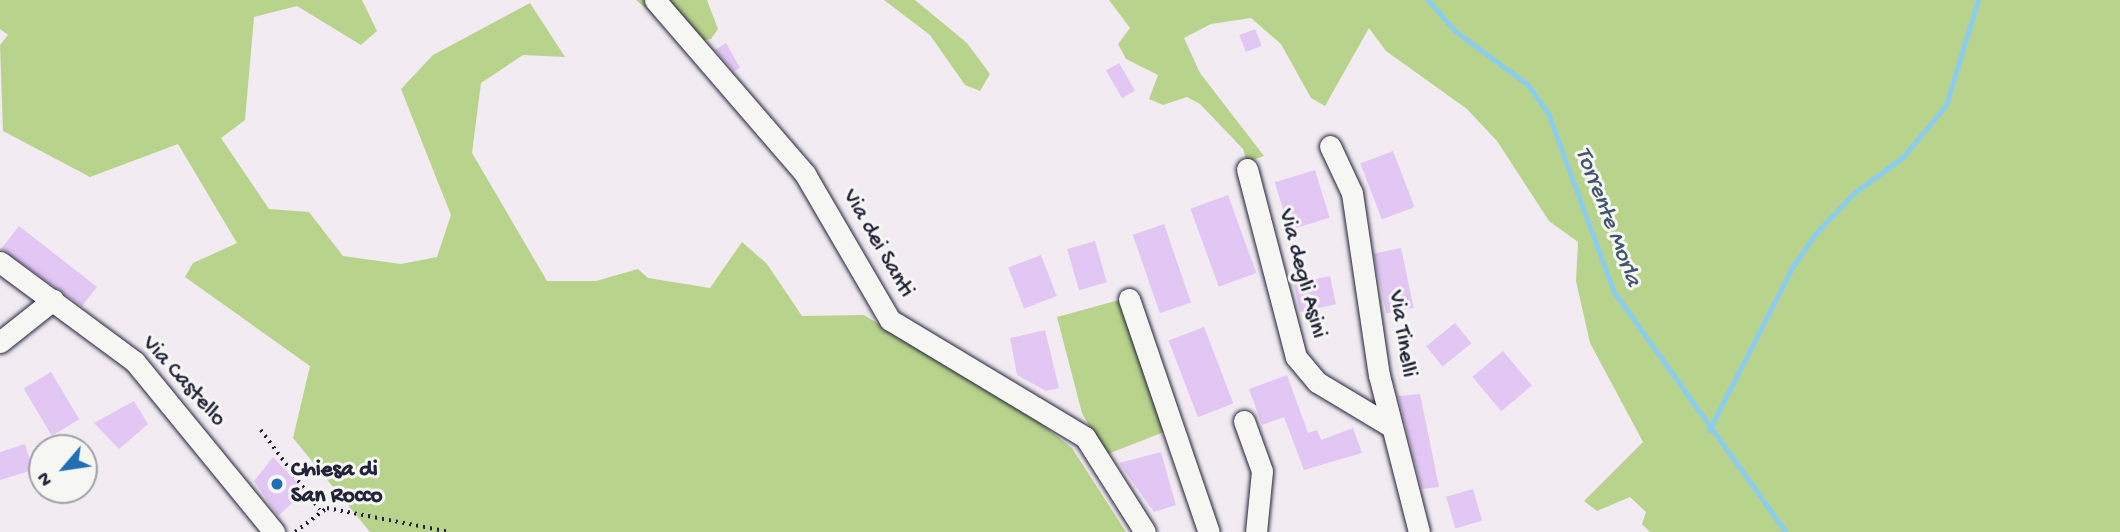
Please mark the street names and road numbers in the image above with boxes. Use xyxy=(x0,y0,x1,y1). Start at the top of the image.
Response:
street label: Via dei Santi xyxy=(835,185,919,303)
street label: Via degli Asini xyxy=(1270,206,1332,342)
street label: Via Tinelli xyxy=(1381,289,1421,379)
street label: Via Castello xyxy=(135,331,231,433)

